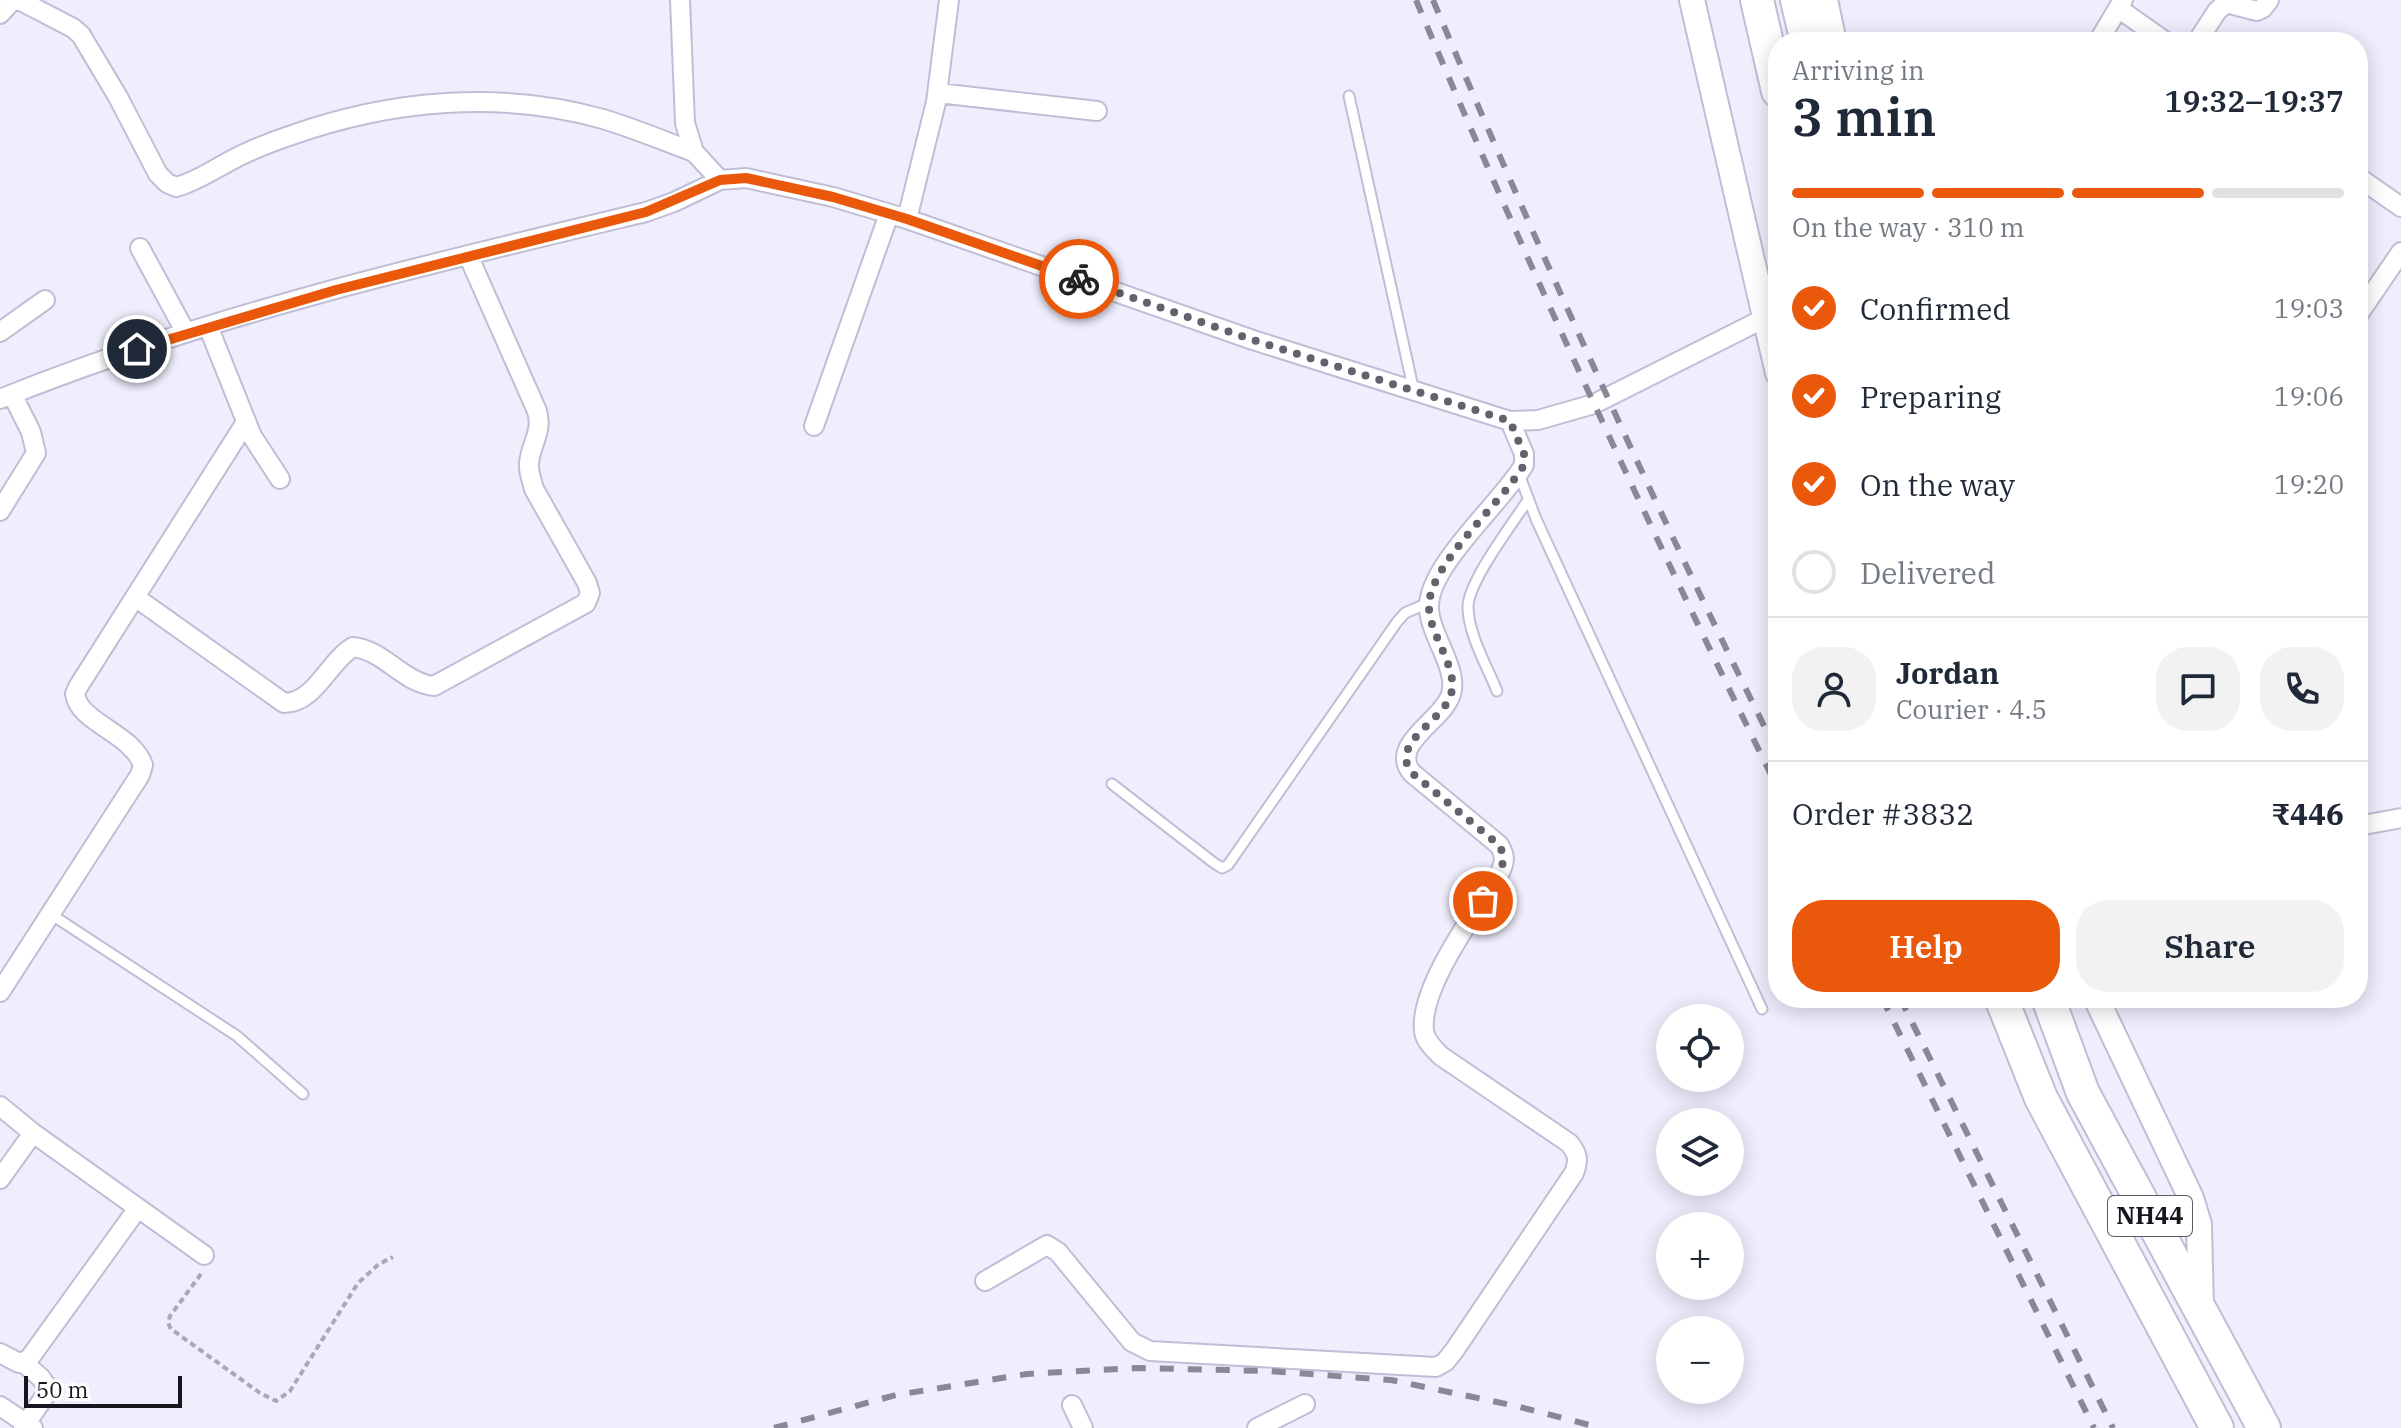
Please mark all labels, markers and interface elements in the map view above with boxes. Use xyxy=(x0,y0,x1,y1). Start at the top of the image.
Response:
text: Arriving in xyxy=(1792,53,1925,87)
text: 19:32–19:37 xyxy=(2164,81,2344,120)
text: 3 min xyxy=(1792,83,1937,150)
text: On the way · 310 m xyxy=(1792,210,2025,244)
courier xyxy=(1039,239,1119,319)
icon: bike xyxy=(1057,257,1101,301)
icon: check xyxy=(1792,286,1836,330)
text: Confirmed xyxy=(1860,289,2011,328)
text: 19:03 xyxy=(2274,291,2344,325)
pin xyxy=(103,315,171,383)
icon: home xyxy=(115,327,159,371)
icon: check xyxy=(1792,374,1836,418)
text: Preparing xyxy=(1860,377,2001,416)
text: 19:06 xyxy=(2274,379,2344,413)
icon: check xyxy=(1792,462,1836,506)
text: On the way xyxy=(1860,465,2015,504)
text: 19:20 xyxy=(2274,467,2344,501)
text: Delivered xyxy=(1860,553,1995,592)
button: person xyxy=(1792,647,1876,731)
button: chat xyxy=(2156,647,2240,731)
button: phone xyxy=(2260,647,2344,731)
text: Jordan xyxy=(1896,653,1999,692)
text: Courier · 4.5 xyxy=(1896,692,2047,726)
text: Order #3832 xyxy=(1792,794,1974,833)
text: ₹446 xyxy=(2271,794,2344,833)
pin xyxy=(1449,867,1517,935)
icon: bag xyxy=(1461,879,1505,923)
button: Help xyxy=(1792,900,2060,992)
button: Share xyxy=(2076,900,2344,992)
map controls xyxy=(1656,1004,1744,1404)
button: locate xyxy=(1656,1004,1744,1092)
button: layers xyxy=(1656,1108,1744,1196)
road number: NH44 xyxy=(2108,1196,2192,1236)
button: + xyxy=(1656,1212,1744,1300)
button: − xyxy=(1656,1316,1744,1404)
scale bar xyxy=(24,1372,182,1408)
text: 50 m xyxy=(36,1375,88,1404)

